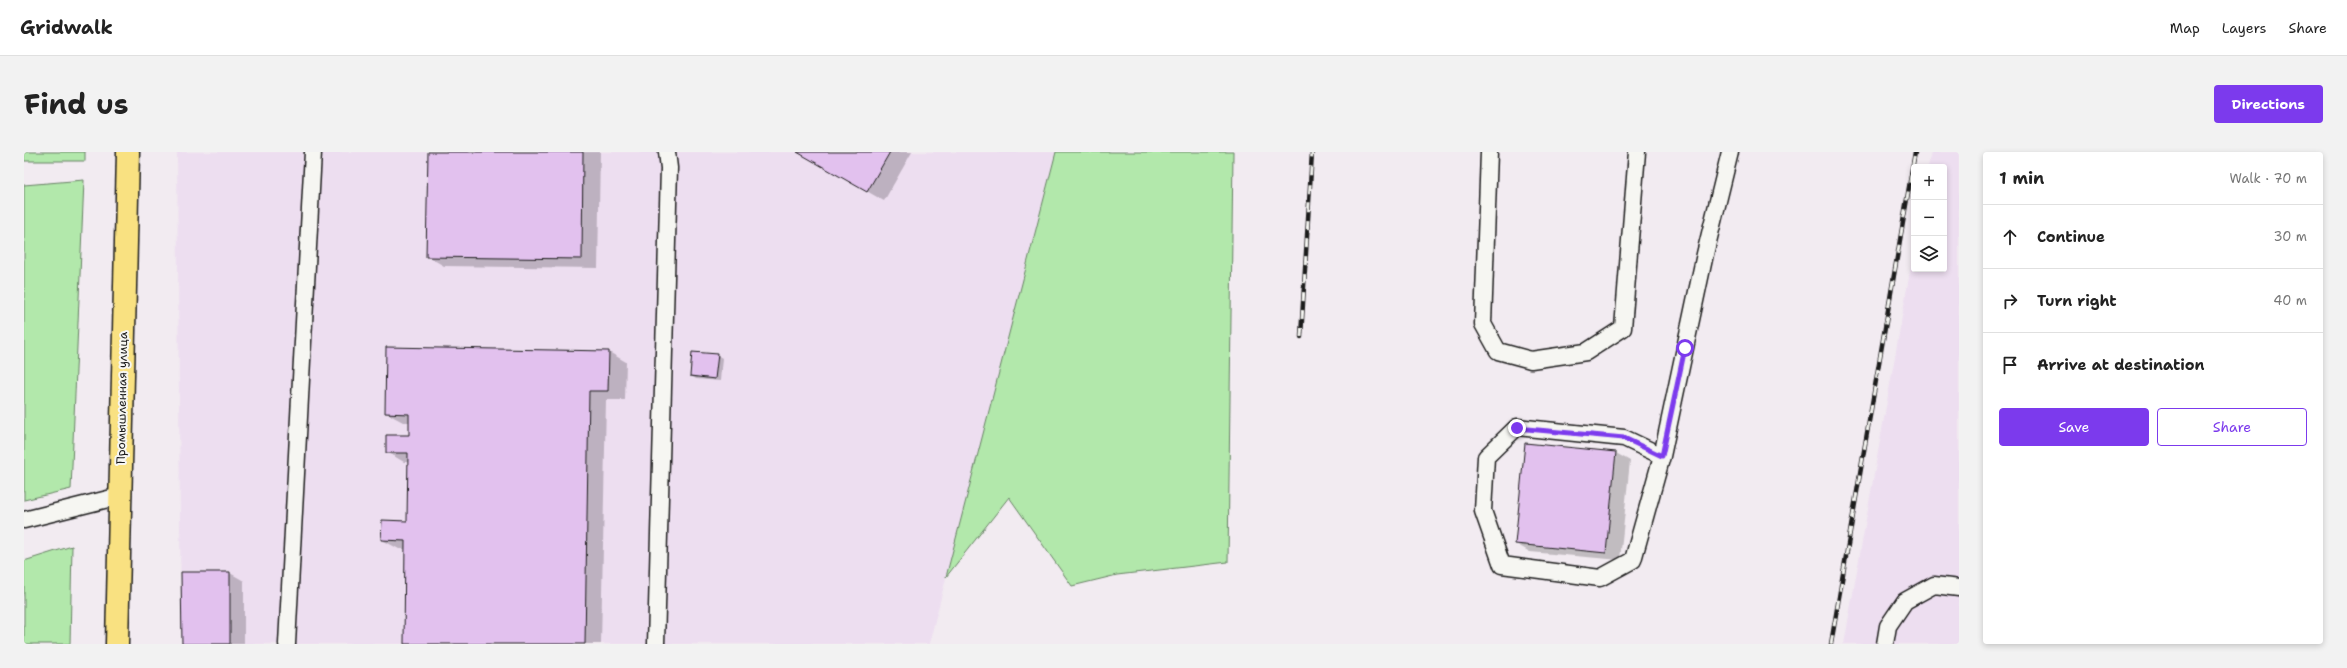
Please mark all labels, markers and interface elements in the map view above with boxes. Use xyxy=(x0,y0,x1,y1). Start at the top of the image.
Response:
text: Gridwalk xyxy=(20,15,113,40)
text: Map xyxy=(2170,19,2200,37)
text: Layers xyxy=(2222,19,2266,37)
text: Share xyxy=(2288,19,2327,37)
text: Find us xyxy=(24,85,129,123)
button: Directions xyxy=(2214,85,2323,123)
map controls xyxy=(1911,164,1947,272)
button: + xyxy=(1911,164,1947,200)
text: 1 min xyxy=(1999,167,2044,189)
text: Walk · 70 m xyxy=(2230,170,2307,187)
button: − xyxy=(1911,200,1947,236)
icon: ahead xyxy=(1999,226,2021,248)
text: Continue xyxy=(2037,227,2105,247)
text: 30 m xyxy=(2273,228,2307,245)
button: layers xyxy=(1911,236,1947,272)
icon: right xyxy=(1999,290,2021,312)
text: Turn right xyxy=(2037,291,2117,311)
text: 40 m xyxy=(2273,292,2307,309)
street label: Промышленная улица xyxy=(113,331,131,464)
route start xyxy=(1676,339,1694,357)
icon: arrive xyxy=(1999,354,2021,376)
text: Arrive at destination xyxy=(2037,355,2205,375)
button: Save xyxy=(1999,408,2149,446)
button: Share xyxy=(2157,408,2307,446)
route end xyxy=(1508,419,1526,437)

